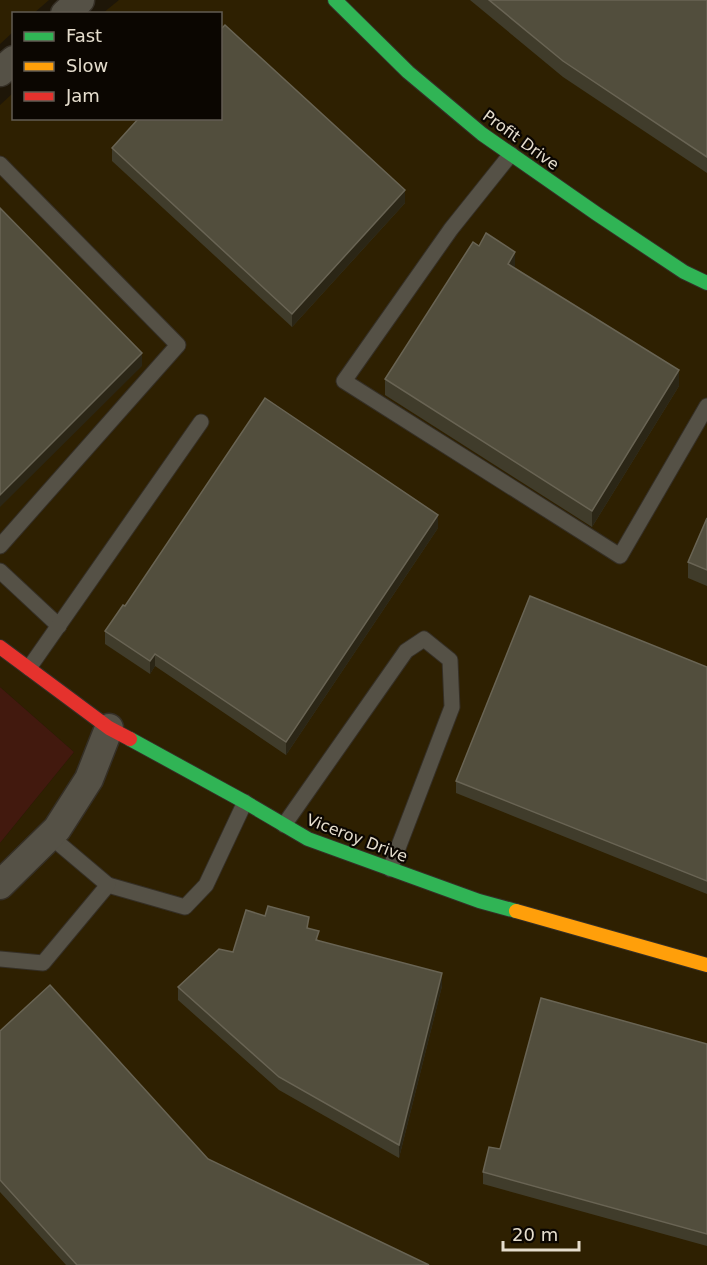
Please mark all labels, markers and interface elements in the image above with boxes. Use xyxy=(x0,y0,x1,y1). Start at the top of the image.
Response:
legend xyxy=(12,12,222,120)
text: Fast xyxy=(66,25,102,46)
text: Slow xyxy=(66,55,108,76)
text: Jam xyxy=(65,85,100,106)
street label: Profit Drive xyxy=(479,106,563,174)
street label: Viceroy Drive xyxy=(304,810,410,866)
scale bar xyxy=(503,1214,580,1252)
text: 20 m xyxy=(512,1224,558,1245)

